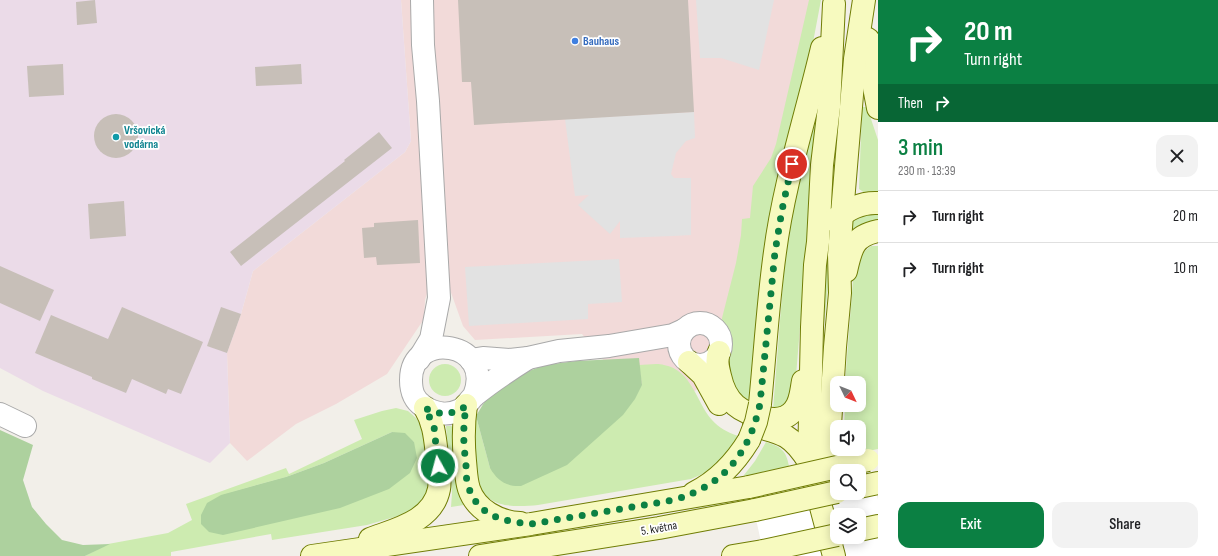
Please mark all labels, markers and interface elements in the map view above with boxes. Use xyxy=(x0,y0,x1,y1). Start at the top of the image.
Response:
text: 20 m xyxy=(964,15,1013,48)
icon: right xyxy=(898,16,950,68)
place label: Bauhaus xyxy=(583,34,619,49)
marker: Bauhaus xyxy=(570,36,580,46)
text: Turn right xyxy=(964,49,1022,70)
icon: right xyxy=(931,92,953,114)
text: Then xyxy=(898,94,923,113)
place label: Vršovická vodárna xyxy=(124,123,166,152)
marker: Vršovická vodárna xyxy=(111,132,121,142)
text: 3 min xyxy=(898,133,943,162)
button: close xyxy=(1156,135,1198,177)
pin xyxy=(775,147,809,181)
icon: arrive xyxy=(781,153,803,175)
text: 230 m · 13:39 xyxy=(898,163,955,179)
icon: right xyxy=(898,206,920,228)
text: Turn right xyxy=(932,207,984,226)
text: 20 m xyxy=(1173,207,1198,226)
icon: right xyxy=(898,258,920,280)
text: Turn right xyxy=(932,259,984,278)
text: 10 m xyxy=(1174,259,1198,278)
north arrow xyxy=(830,376,866,412)
map controls xyxy=(830,376,866,544)
button: sound xyxy=(830,420,866,456)
position arrow xyxy=(417,445,459,487)
button: search xyxy=(830,464,866,500)
button: Exit xyxy=(898,502,1044,548)
button: Share xyxy=(1052,502,1198,548)
button: layers xyxy=(830,508,866,544)
street label: 5. května xyxy=(640,518,679,539)

